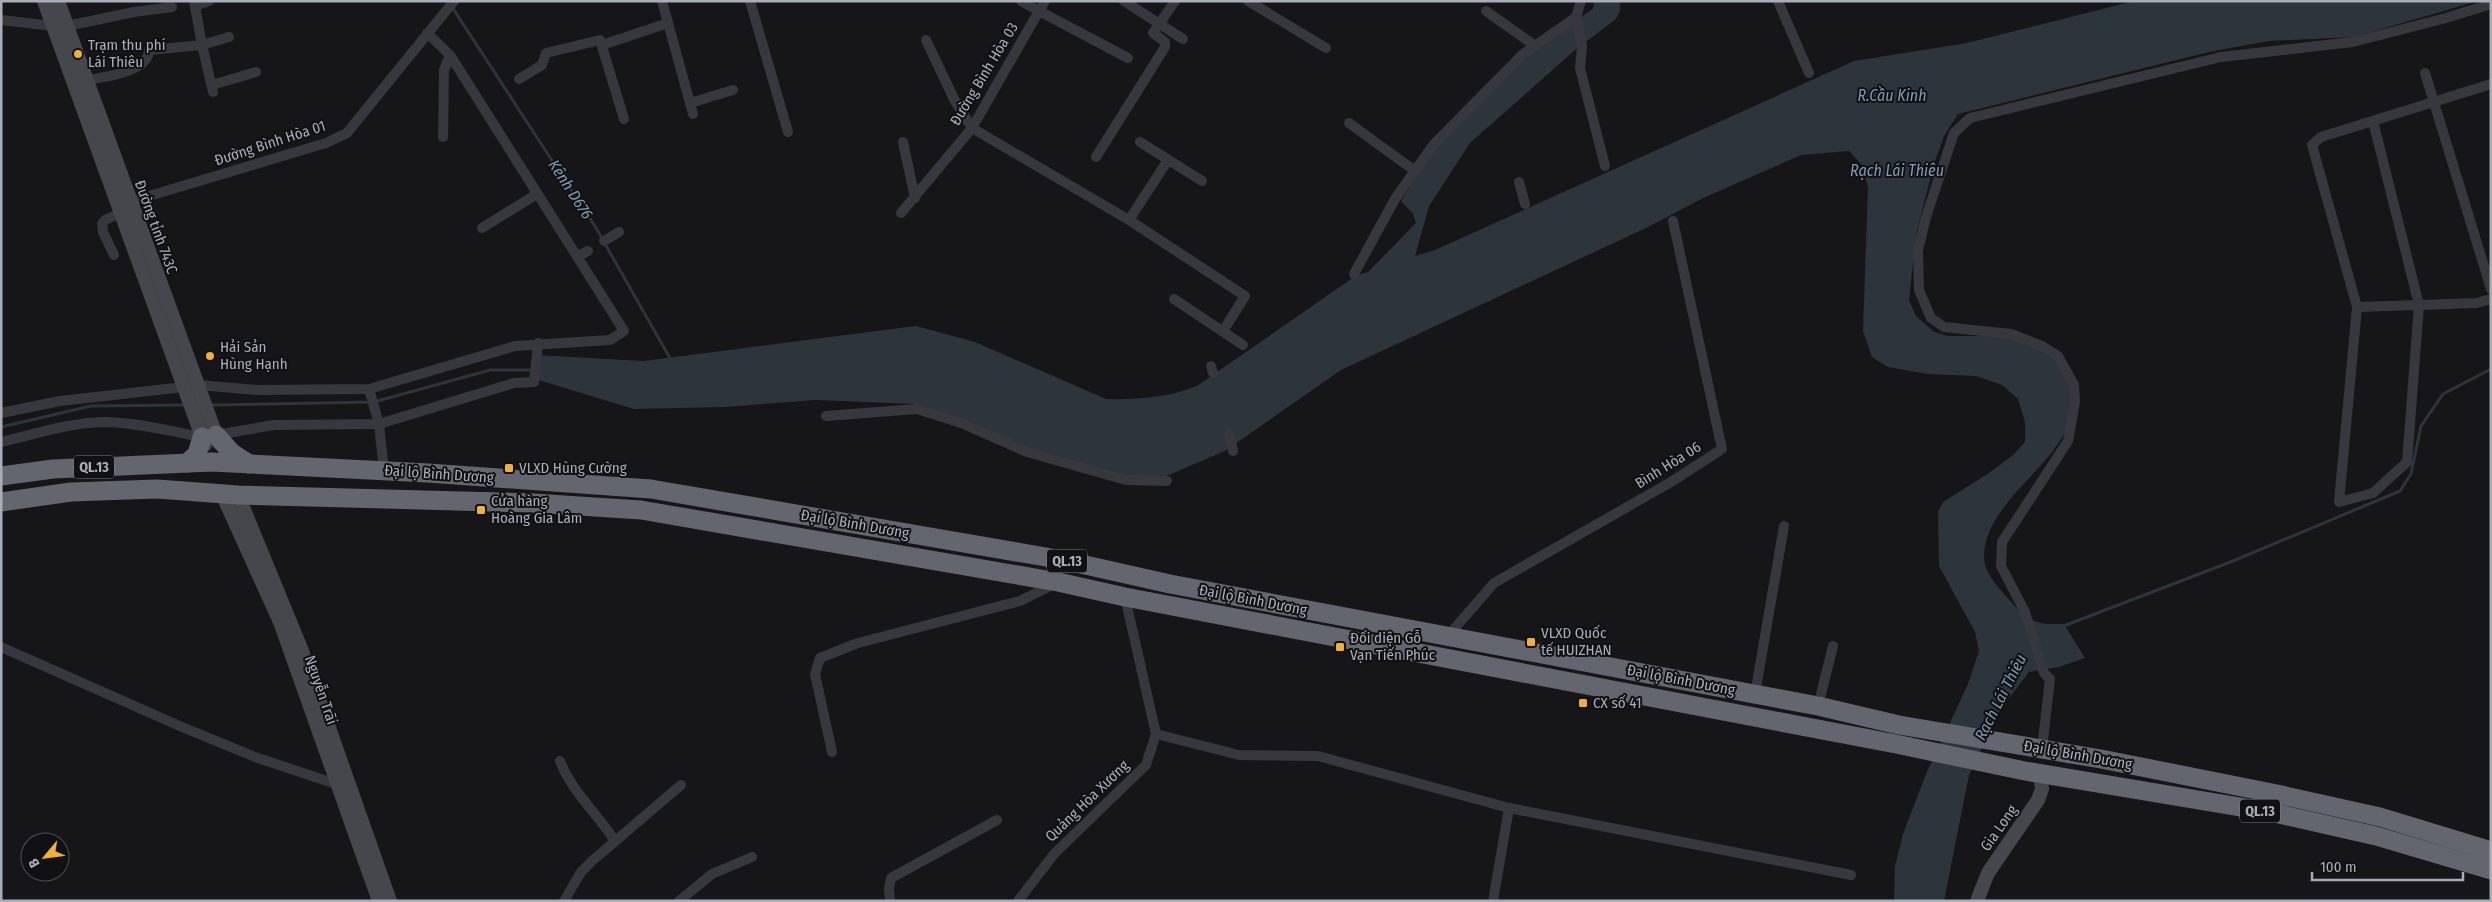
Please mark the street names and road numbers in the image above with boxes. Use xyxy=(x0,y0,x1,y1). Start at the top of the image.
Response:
street label: Đường Bình Hòa 03 xyxy=(946,19,1022,129)
street label: Đường Bình Hòa 01 xyxy=(212,117,328,169)
street label: Đường tỉnh 743C xyxy=(131,178,181,277)
street label: Bình Hòa 06 xyxy=(1632,438,1704,492)
road number: QL.13 xyxy=(74,456,114,478)
street label: Đại lộ Bình Dương xyxy=(384,461,494,487)
street label: Đại lộ Bình Dương xyxy=(799,506,911,542)
road number: QL.13 xyxy=(1047,550,1087,572)
street label: Đại lộ Bình Dương xyxy=(1197,581,1309,619)
street label: Nguyễn Trãi xyxy=(301,653,341,727)
street label: Đại lộ Bình Dương xyxy=(1625,661,1737,699)
street label: Đại lộ Bình Dương xyxy=(2022,737,2134,773)
street label: Quảng Hòa Xương xyxy=(1042,757,1132,845)
road number: QL.13 xyxy=(2240,799,2280,822)
street label: Gia Long xyxy=(1977,801,2021,855)

